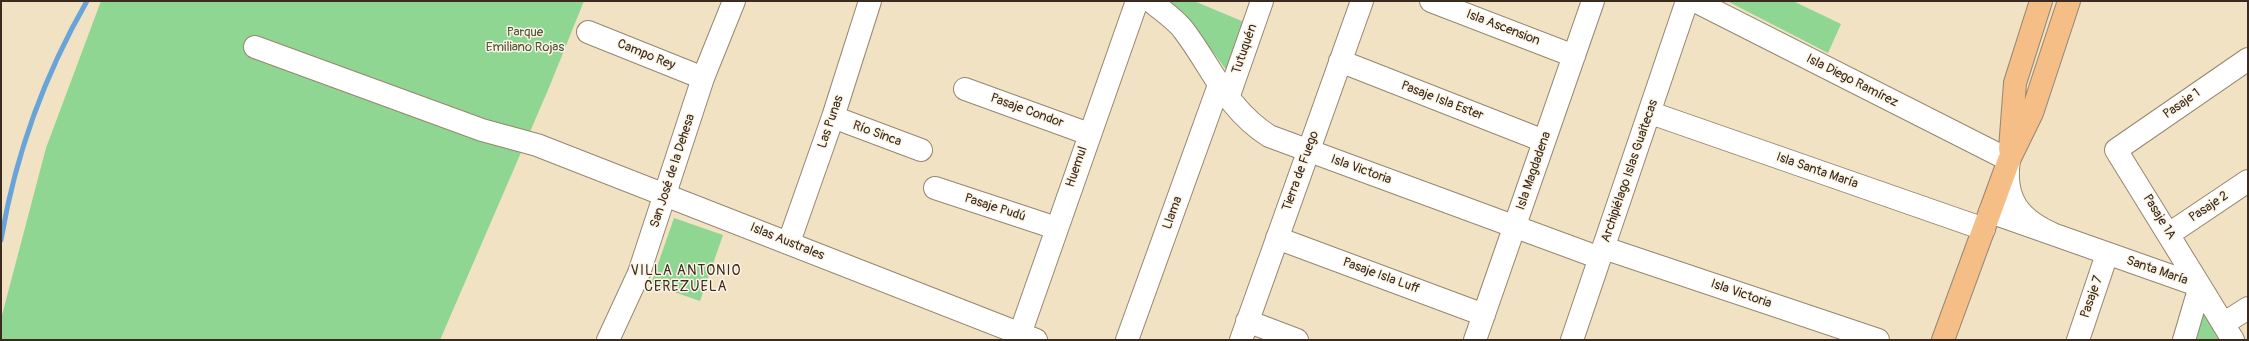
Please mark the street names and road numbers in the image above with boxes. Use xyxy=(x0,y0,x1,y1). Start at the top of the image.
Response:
street label: Isla Ascension xyxy=(1464,7,1542,49)
street label: Tutuquén xyxy=(1229,22,1261,76)
street label: Campo Rey xyxy=(615,36,677,74)
street label: Isla Diego Ramírez xyxy=(1803,51,1901,111)
street label: Pasaje Isla Ester xyxy=(1399,78,1485,124)
street label: Pasaje 1 xyxy=(2160,86,2204,122)
street label: Pasaje Condor xyxy=(988,91,1066,131)
street label: Las Punas xyxy=(815,93,847,151)
street label: Archipiélago Islas Guaitecas xyxy=(1598,98,1662,244)
street label: San José de la Dehesa xyxy=(647,112,699,230)
street label: Río Sinca xyxy=(850,118,904,150)
street label: Tierra de Fuego xyxy=(1279,129,1323,213)
street label: Isla Magdadena xyxy=(1513,130,1555,212)
street label: Huemul xyxy=(1063,144,1091,190)
street label: Isla Santa María xyxy=(1774,150,1860,192)
street label: Isla Victoria xyxy=(1329,152,1393,188)
street label: Pasaje 2 xyxy=(2186,188,2232,226)
street label: Pasaje Pudú xyxy=(962,191,1028,225)
street label: Pasaje 1A xyxy=(2139,192,2179,242)
street label: Llama xyxy=(1160,194,1186,232)
street label: Islas Australes xyxy=(748,220,826,264)
street label: Santa María xyxy=(2124,253,2190,289)
street label: Pasaje Isla Luff xyxy=(1340,255,1422,297)
street label: Pasaje 7 xyxy=(2078,274,2106,320)
street label: Isla Victoria xyxy=(1709,276,1773,312)

